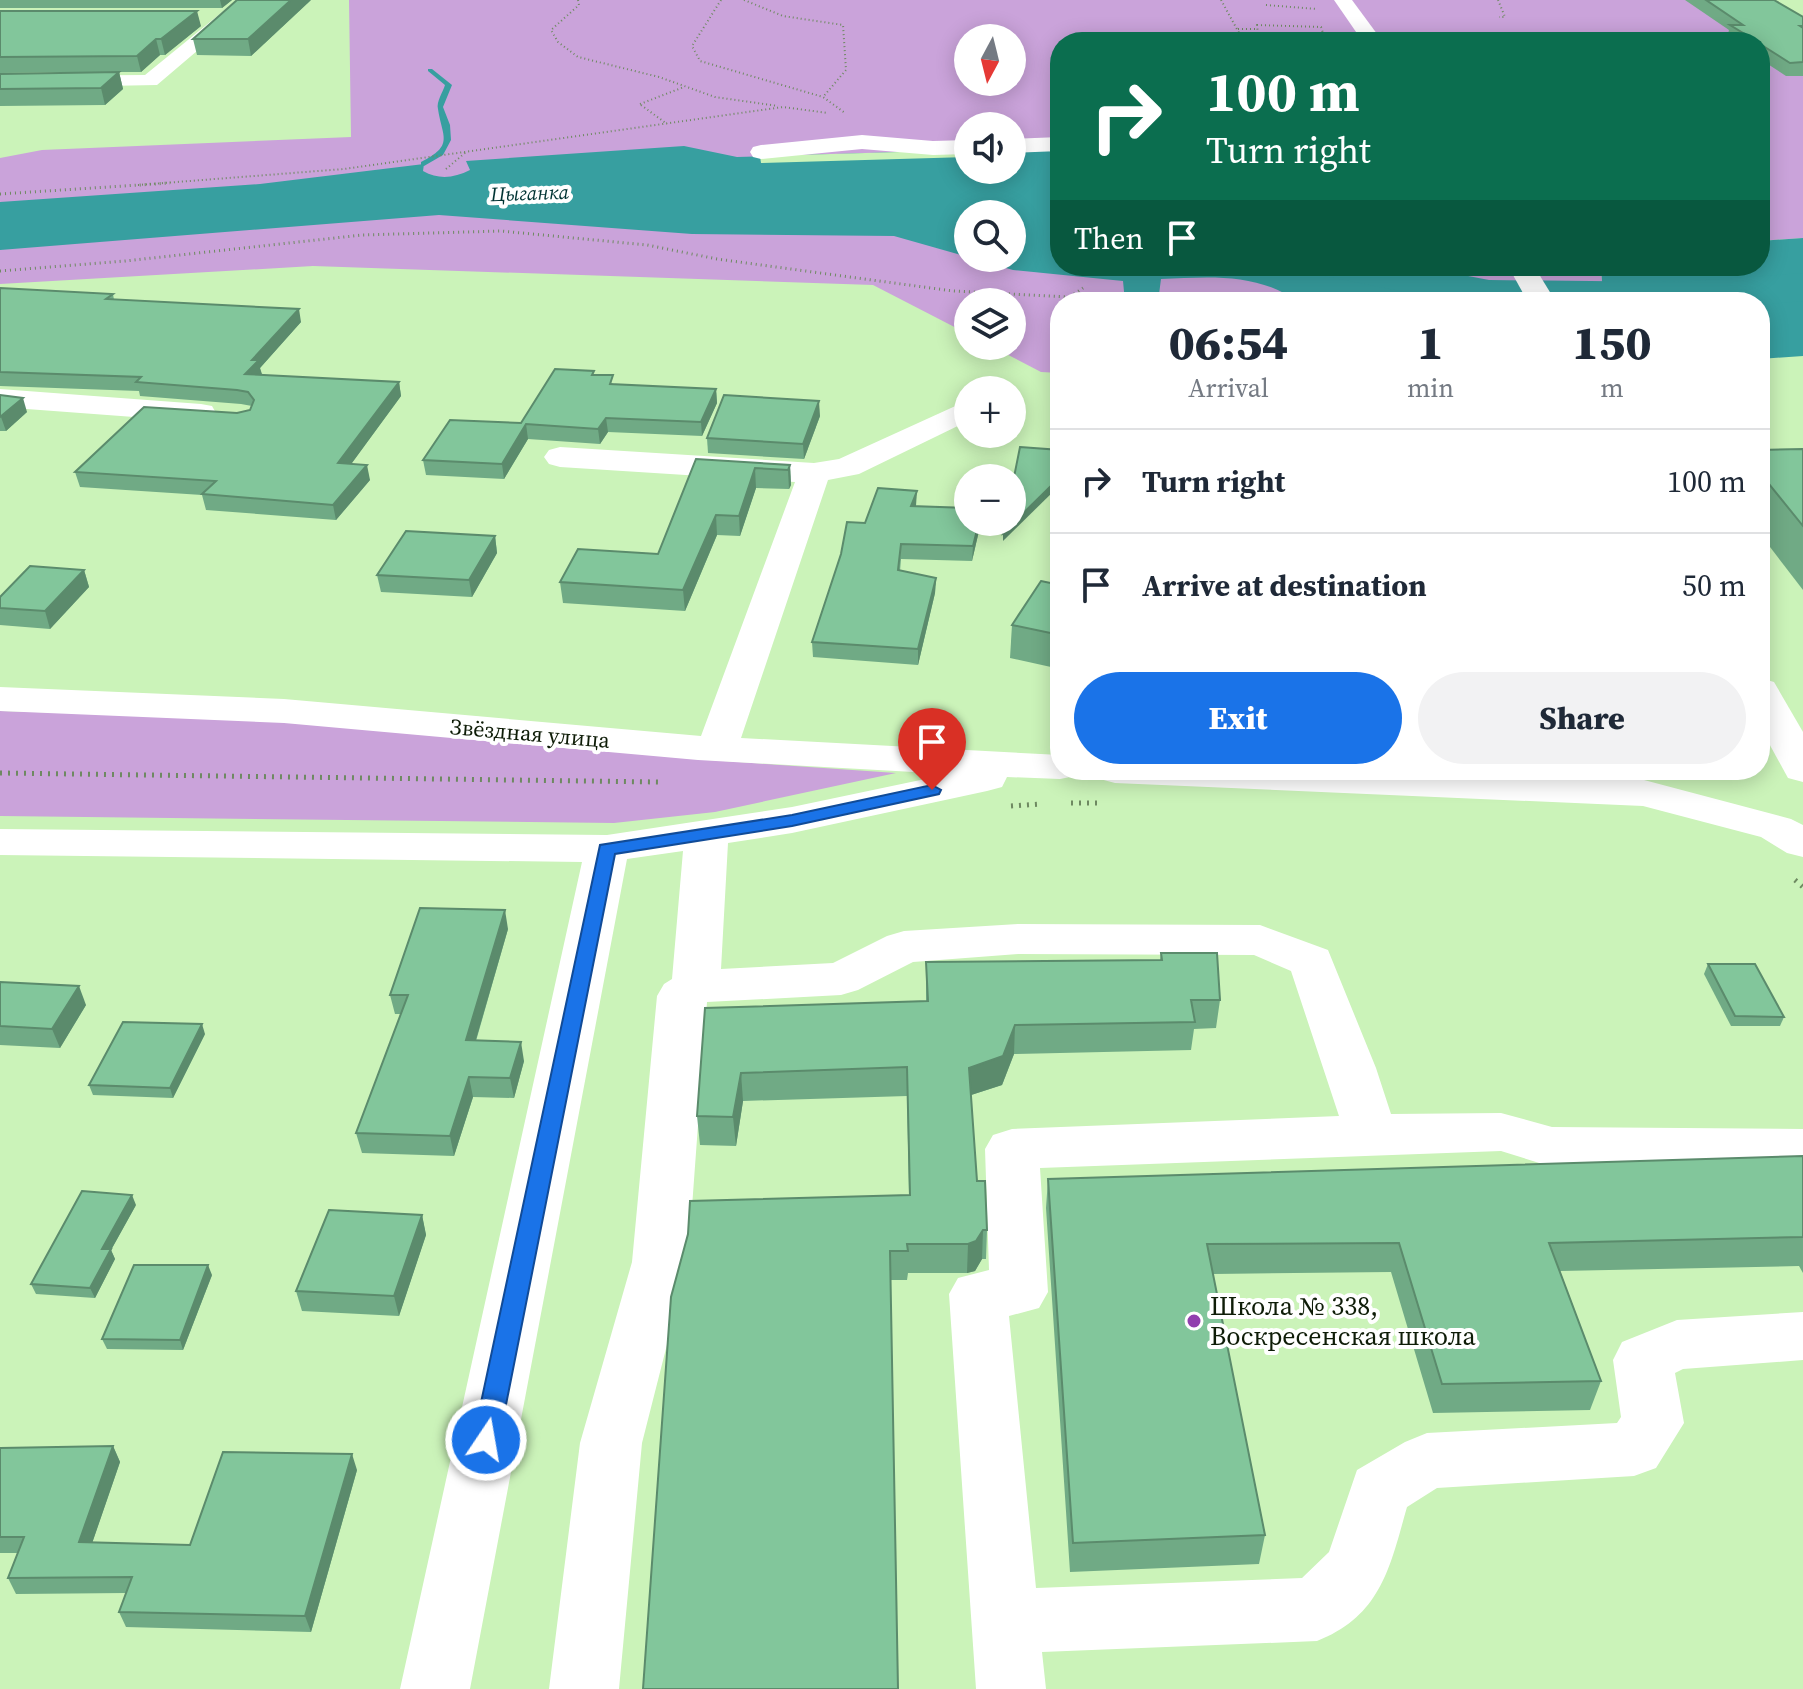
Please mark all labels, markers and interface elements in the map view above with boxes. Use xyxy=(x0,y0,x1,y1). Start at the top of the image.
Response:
north arrow xyxy=(954,24,1026,96)
map controls xyxy=(954,24,1026,536)
text: 100 m xyxy=(1206,53,1360,130)
icon: right xyxy=(1074,64,1178,168)
button: sound xyxy=(954,112,1026,184)
text: Turn right xyxy=(1206,126,1371,175)
water label: Цыганка xyxy=(490,178,570,208)
button: search xyxy=(954,200,1026,272)
icon: arrive xyxy=(1160,216,1204,260)
text: Then xyxy=(1074,218,1144,259)
button: layers xyxy=(954,288,1026,360)
text: 06:54 xyxy=(1168,309,1289,375)
text: 1 xyxy=(1417,309,1444,375)
text: 150 xyxy=(1572,309,1652,375)
text: Arrival xyxy=(1188,370,1269,406)
text: min xyxy=(1407,370,1454,406)
text: m xyxy=(1600,370,1624,406)
button: + xyxy=(954,376,1026,448)
icon: right xyxy=(1074,459,1118,503)
text: Turn right xyxy=(1142,461,1285,502)
text: 100 m xyxy=(1667,461,1746,502)
button: − xyxy=(954,464,1026,536)
icon: arrive xyxy=(1074,563,1118,607)
text: Arrive at destination xyxy=(1142,565,1427,606)
text: 50 m xyxy=(1682,565,1746,606)
button: Exit xyxy=(1074,672,1402,764)
button: Share xyxy=(1418,672,1746,764)
pin xyxy=(898,708,966,790)
street label: Звёздная улица xyxy=(449,711,612,755)
icon: arrive xyxy=(910,720,954,764)
place label: Школа № 338, Воскресенская школа xyxy=(1210,1288,1476,1354)
marker: Школа № 338, Воскресенская школа xyxy=(1185,1312,1203,1330)
position arrow xyxy=(444,1398,528,1482)

